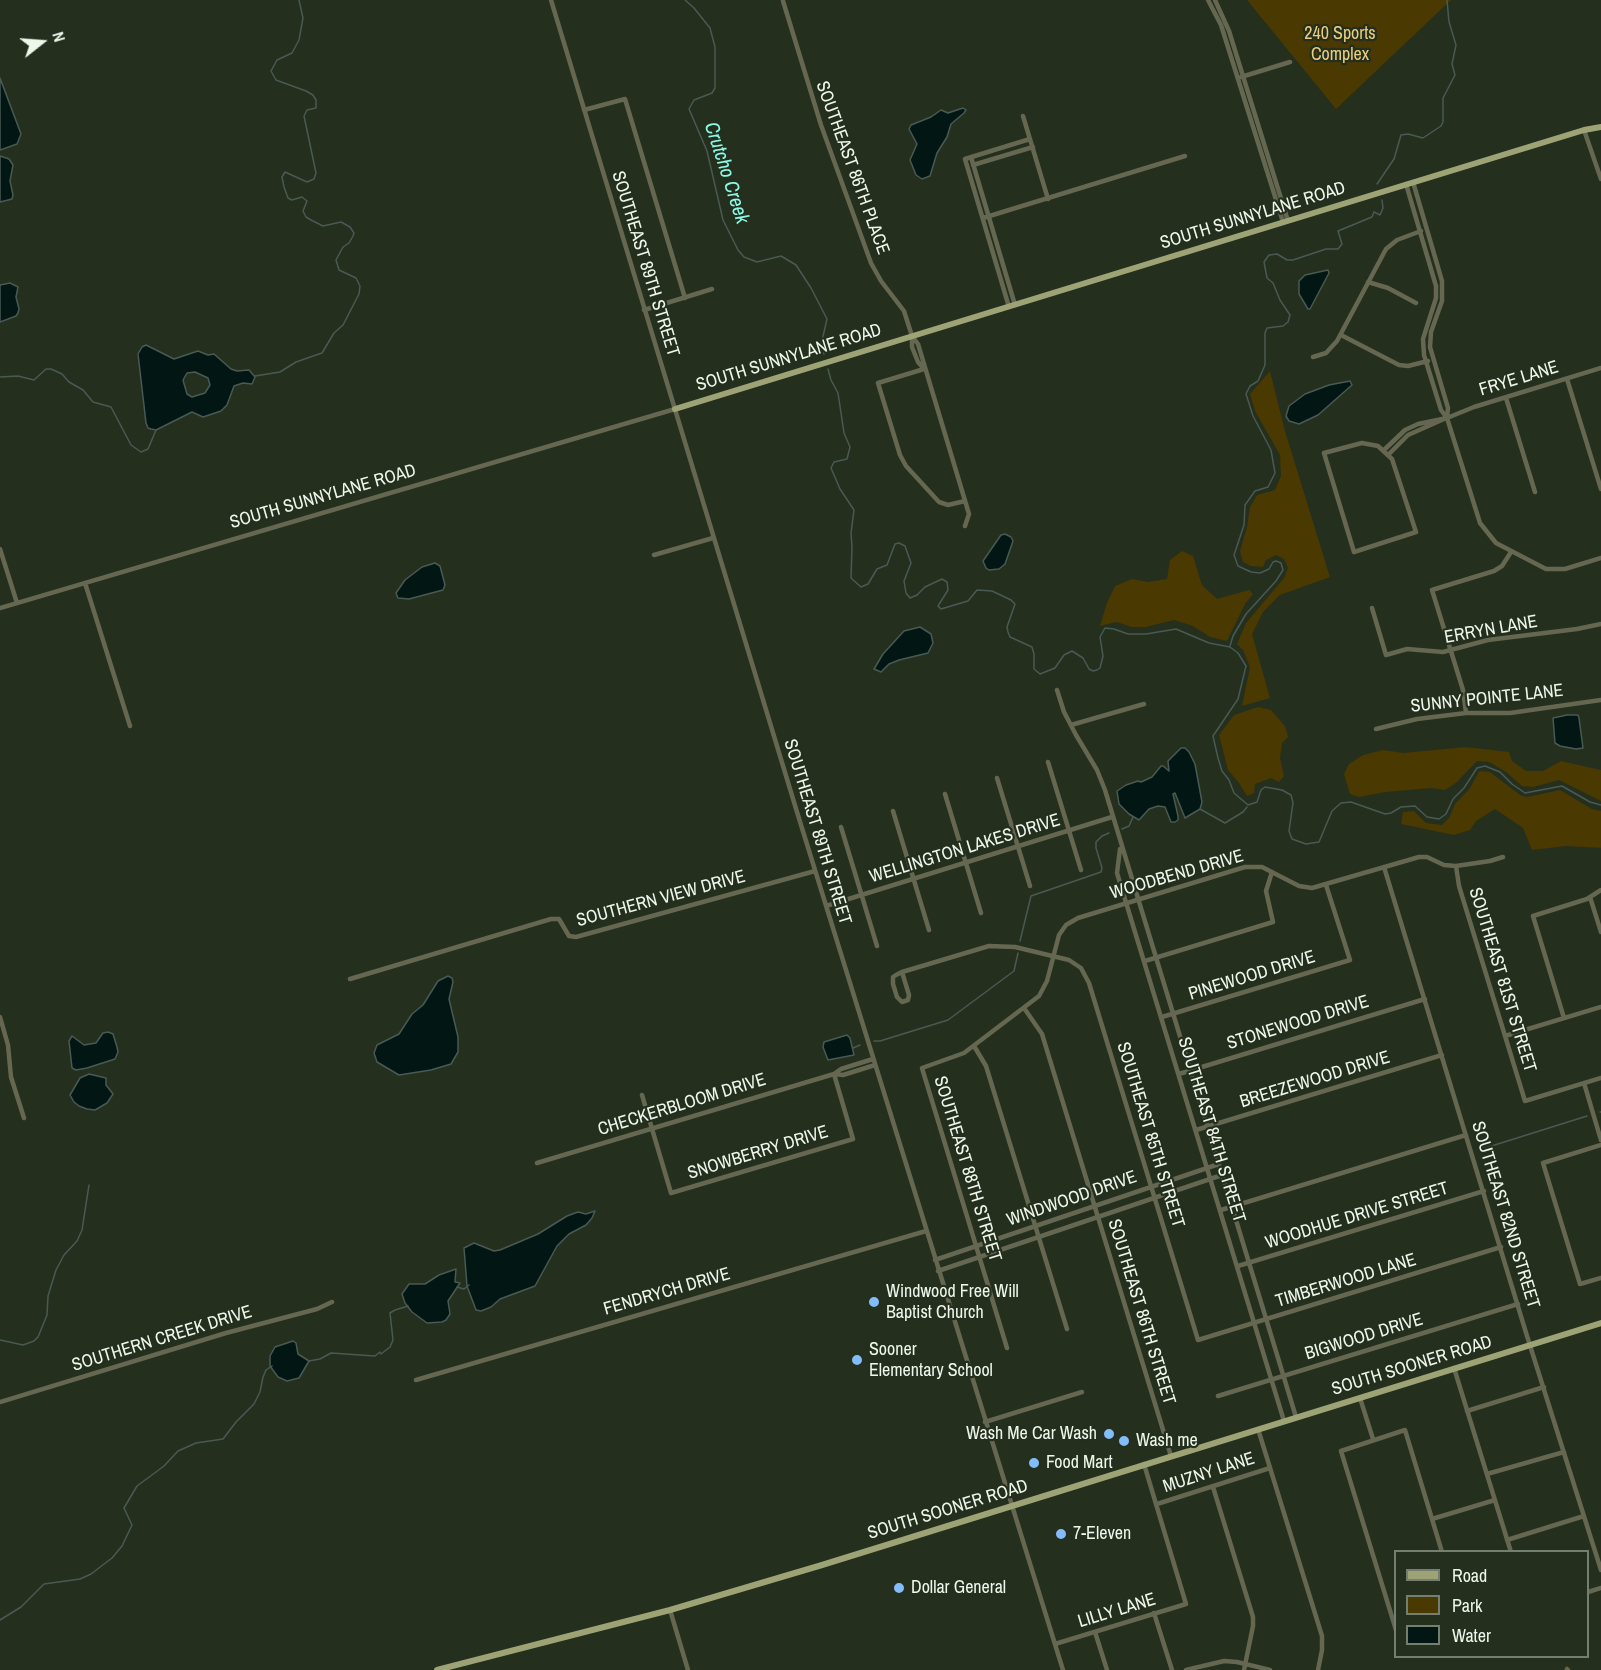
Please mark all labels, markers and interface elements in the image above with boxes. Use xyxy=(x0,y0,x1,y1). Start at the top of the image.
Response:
north arrow xyxy=(12,12,72,72)
park label: 240 Sports Complex xyxy=(1304,23,1376,66)
text: N xyxy=(47,29,71,44)
street label: SOUTHEAST 86TH PLACE xyxy=(811,78,893,258)
water label: Crutcho Creek xyxy=(698,119,754,227)
street label: SOUTHEAST 89TH STREET xyxy=(606,169,684,359)
street label: SOUTH SUNNYLANE ROAD xyxy=(1158,177,1348,255)
street label: SOUTH SUNNYLANE ROAD xyxy=(694,319,884,397)
street label: FRYE LANE xyxy=(1477,357,1561,401)
street label: SOUTH SUNNYLANE ROAD xyxy=(227,460,419,534)
street label: ERRYN LANE xyxy=(1443,611,1539,649)
street label: SUNNY POINTE LANE xyxy=(1410,680,1564,718)
street label: SOUTHEAST 89TH STREET xyxy=(778,737,856,927)
street label: WELLINGTON LAKES DRIVE xyxy=(867,810,1063,888)
street label: WOODBEND DRIVE xyxy=(1108,846,1246,904)
street label: SOUTHERN VIEW DRIVE xyxy=(574,866,748,932)
street label: SOUTHEAST 81ST STREET xyxy=(1464,885,1540,1075)
street label: PINEWOOD DRIVE xyxy=(1186,946,1318,1006)
street label: STONEWOOD DRIVE xyxy=(1224,991,1372,1055)
street label: SOUTHEAST 84TH STREET xyxy=(1172,1035,1250,1225)
street label: SOUTHEAST 85TH STREET xyxy=(1111,1040,1189,1230)
street label: BREEZEWOOD DRIVE xyxy=(1237,1047,1393,1113)
street label: CHECKERBLOOM DRIVE xyxy=(595,1069,769,1141)
street label: SOUTHEAST 88TH STREET xyxy=(928,1074,1006,1264)
street label: SOUTHEAST 82ND STREET xyxy=(1466,1119,1544,1311)
street label: SNOWBERRY DRIVE xyxy=(685,1121,831,1185)
street label: WINDWOOD DRIVE xyxy=(1004,1167,1140,1231)
street label: WOODHUE DRIVE STREET xyxy=(1263,1178,1451,1254)
street label: SOUTHEAST 86TH STREET xyxy=(1102,1217,1180,1407)
street label: TIMBERWOOD LANE xyxy=(1273,1249,1419,1313)
street label: FENDRYCH DRIVE xyxy=(601,1264,733,1320)
place label: Windwood Free Will Baptist Church xyxy=(886,1281,1019,1324)
marker: Windwood Free Will Baptist Church xyxy=(867,1295,881,1309)
street label: SOUTHERN CREEK DRIVE xyxy=(69,1301,255,1377)
street label: BIGWOOD DRIVE xyxy=(1302,1309,1426,1365)
street label: SOUTH SOONER ROAD xyxy=(1329,1331,1495,1401)
place label: Sooner Elementary School xyxy=(869,1339,993,1382)
marker: Sooner Elementary School xyxy=(850,1353,864,1367)
place label: Wash Me Car Wash xyxy=(966,1423,1097,1445)
marker: Wash Me Car Wash xyxy=(1102,1427,1116,1441)
place label: Wash me xyxy=(1136,1430,1198,1452)
marker: Wash me xyxy=(1117,1434,1131,1448)
street label: MUZNY LANE xyxy=(1160,1448,1258,1498)
place label: Food Mart xyxy=(1046,1452,1113,1474)
marker: Food Mart xyxy=(1027,1456,1041,1470)
street label: SOUTH SOONER ROAD xyxy=(865,1475,1031,1545)
place label: 7-Eleven xyxy=(1073,1523,1131,1545)
marker: 7-Eleven xyxy=(1054,1527,1068,1541)
legend xyxy=(1394,1550,1589,1658)
text: Road xyxy=(1452,1563,1487,1588)
place label: Dollar General xyxy=(911,1577,1006,1599)
marker: Dollar General xyxy=(892,1581,906,1595)
street label: LILLY LANE xyxy=(1076,1589,1158,1633)
text: Park xyxy=(1452,1593,1482,1618)
text: Water xyxy=(1452,1623,1491,1648)

